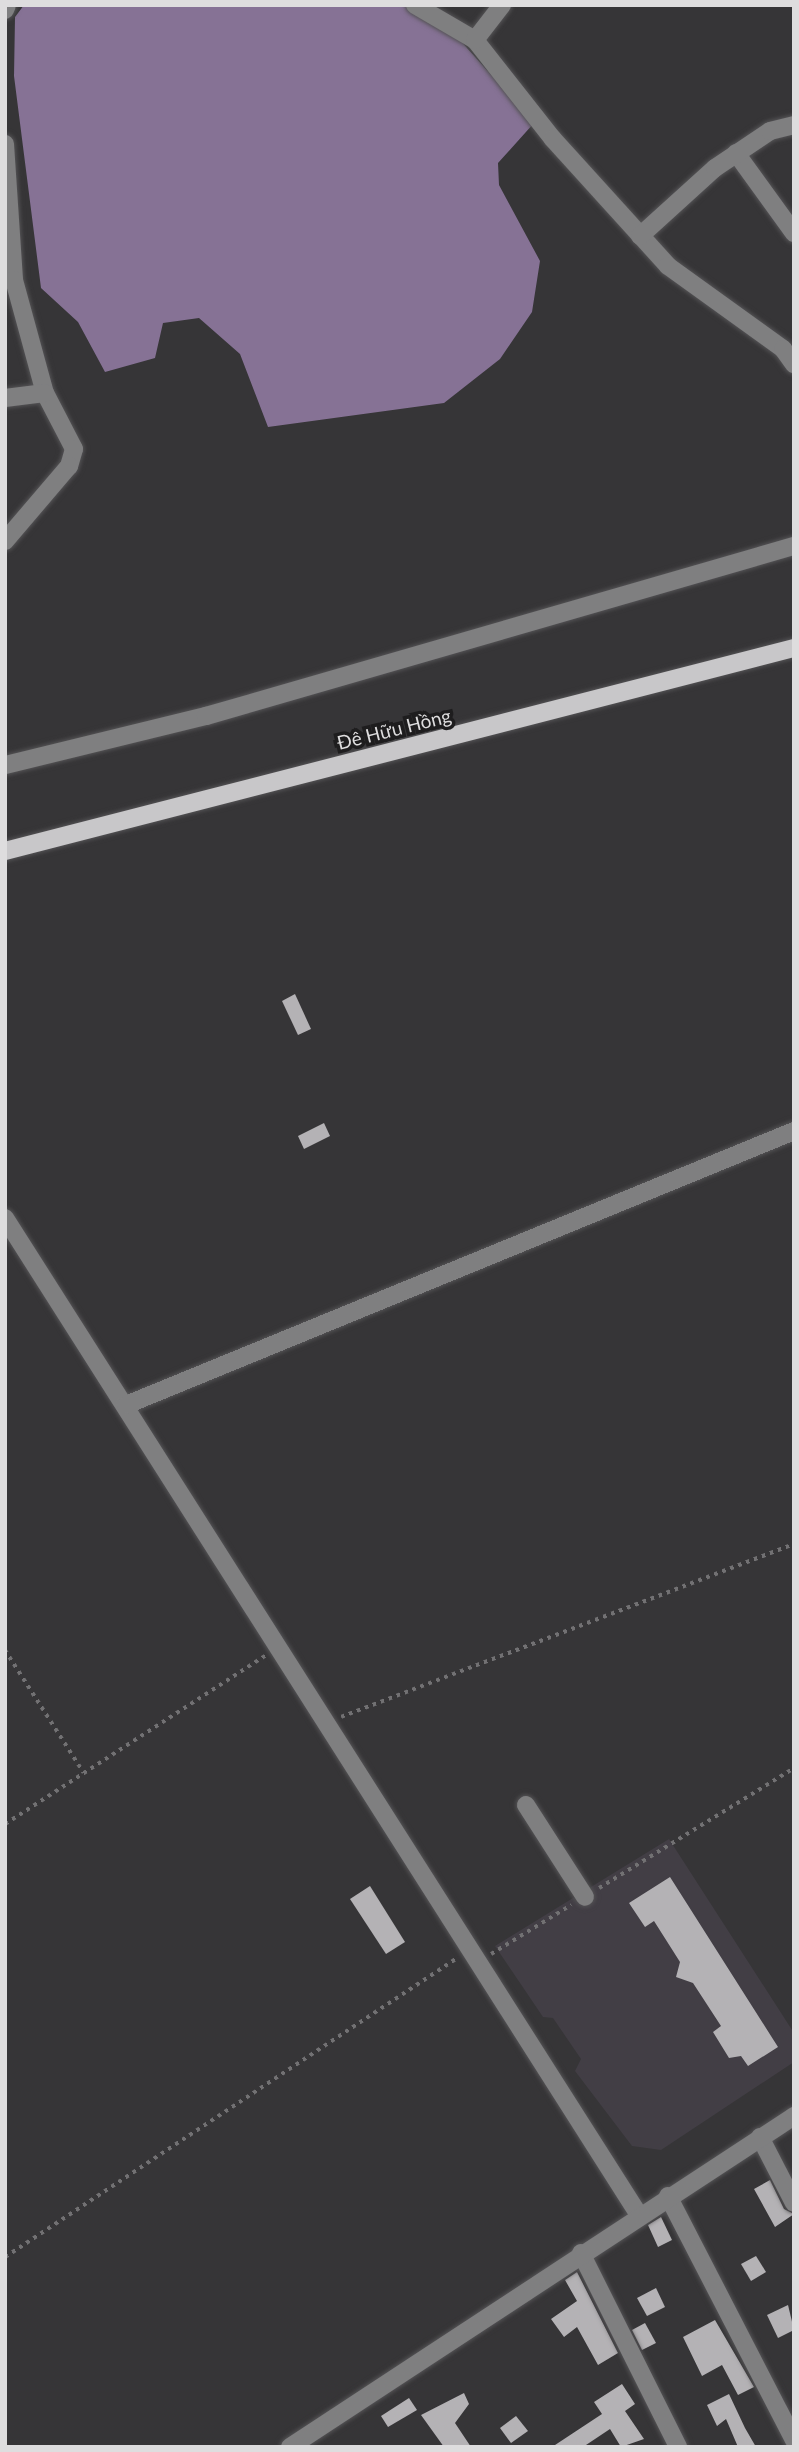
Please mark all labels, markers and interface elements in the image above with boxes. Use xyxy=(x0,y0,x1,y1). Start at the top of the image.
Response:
street label: Đê Hữu Hồng xyxy=(335,704,453,754)

